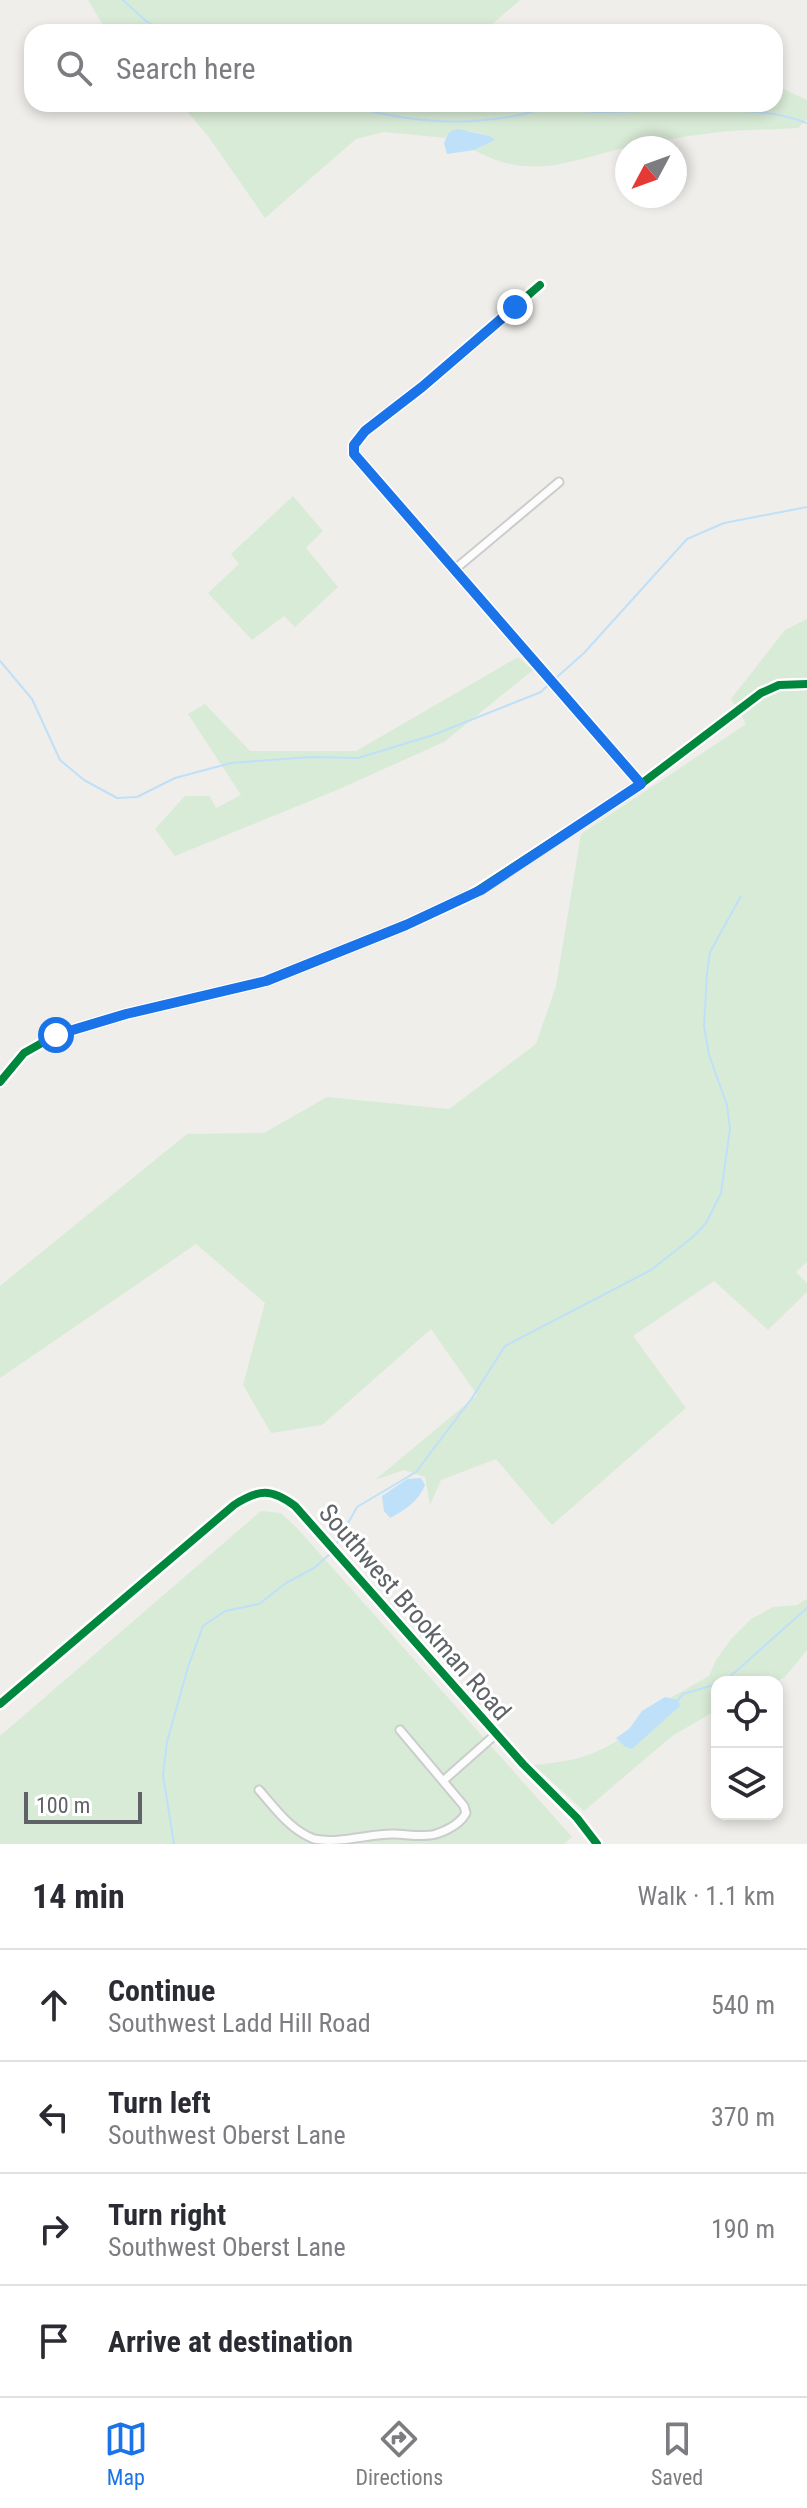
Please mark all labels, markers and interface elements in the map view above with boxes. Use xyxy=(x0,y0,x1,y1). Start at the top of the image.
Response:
search box xyxy=(24,24,783,112)
icon: search xyxy=(52,46,96,90)
text: Search here xyxy=(116,51,256,86)
north arrow xyxy=(615,136,687,208)
route end xyxy=(497,289,533,325)
route start xyxy=(38,1017,74,1053)
street label: Southwest Brookman Road xyxy=(313,1498,517,1726)
map controls xyxy=(711,1676,783,1820)
button: locate xyxy=(711,1676,783,1748)
button: layers xyxy=(711,1748,783,1820)
scale bar xyxy=(24,1788,142,1824)
text: 100 m xyxy=(36,1793,90,1818)
text: 14 min xyxy=(32,1876,125,1916)
text: Walk · 1.1 km xyxy=(637,1881,775,1911)
text: Continue xyxy=(108,1973,215,2008)
icon: ahead xyxy=(32,1983,76,2027)
text: 540 m xyxy=(711,1990,775,2020)
text: Southwest Ladd Hill Road xyxy=(108,2008,371,2038)
text: Turn left xyxy=(108,2085,211,2120)
icon: left xyxy=(32,2095,76,2139)
text: 370 m xyxy=(711,2102,775,2132)
text: Southwest Oberst Lane xyxy=(108,2120,346,2150)
text: Turn right xyxy=(108,2197,226,2232)
icon: right xyxy=(32,2207,76,2251)
text: 190 m xyxy=(711,2214,775,2244)
text: Southwest Oberst Lane xyxy=(108,2232,346,2262)
icon: arrive xyxy=(32,2319,76,2363)
text: Arrive at destination xyxy=(108,2324,353,2359)
tab: Map xyxy=(104,2417,148,2490)
tab: Directions xyxy=(355,2417,443,2490)
tab: Saved xyxy=(651,2417,703,2490)

